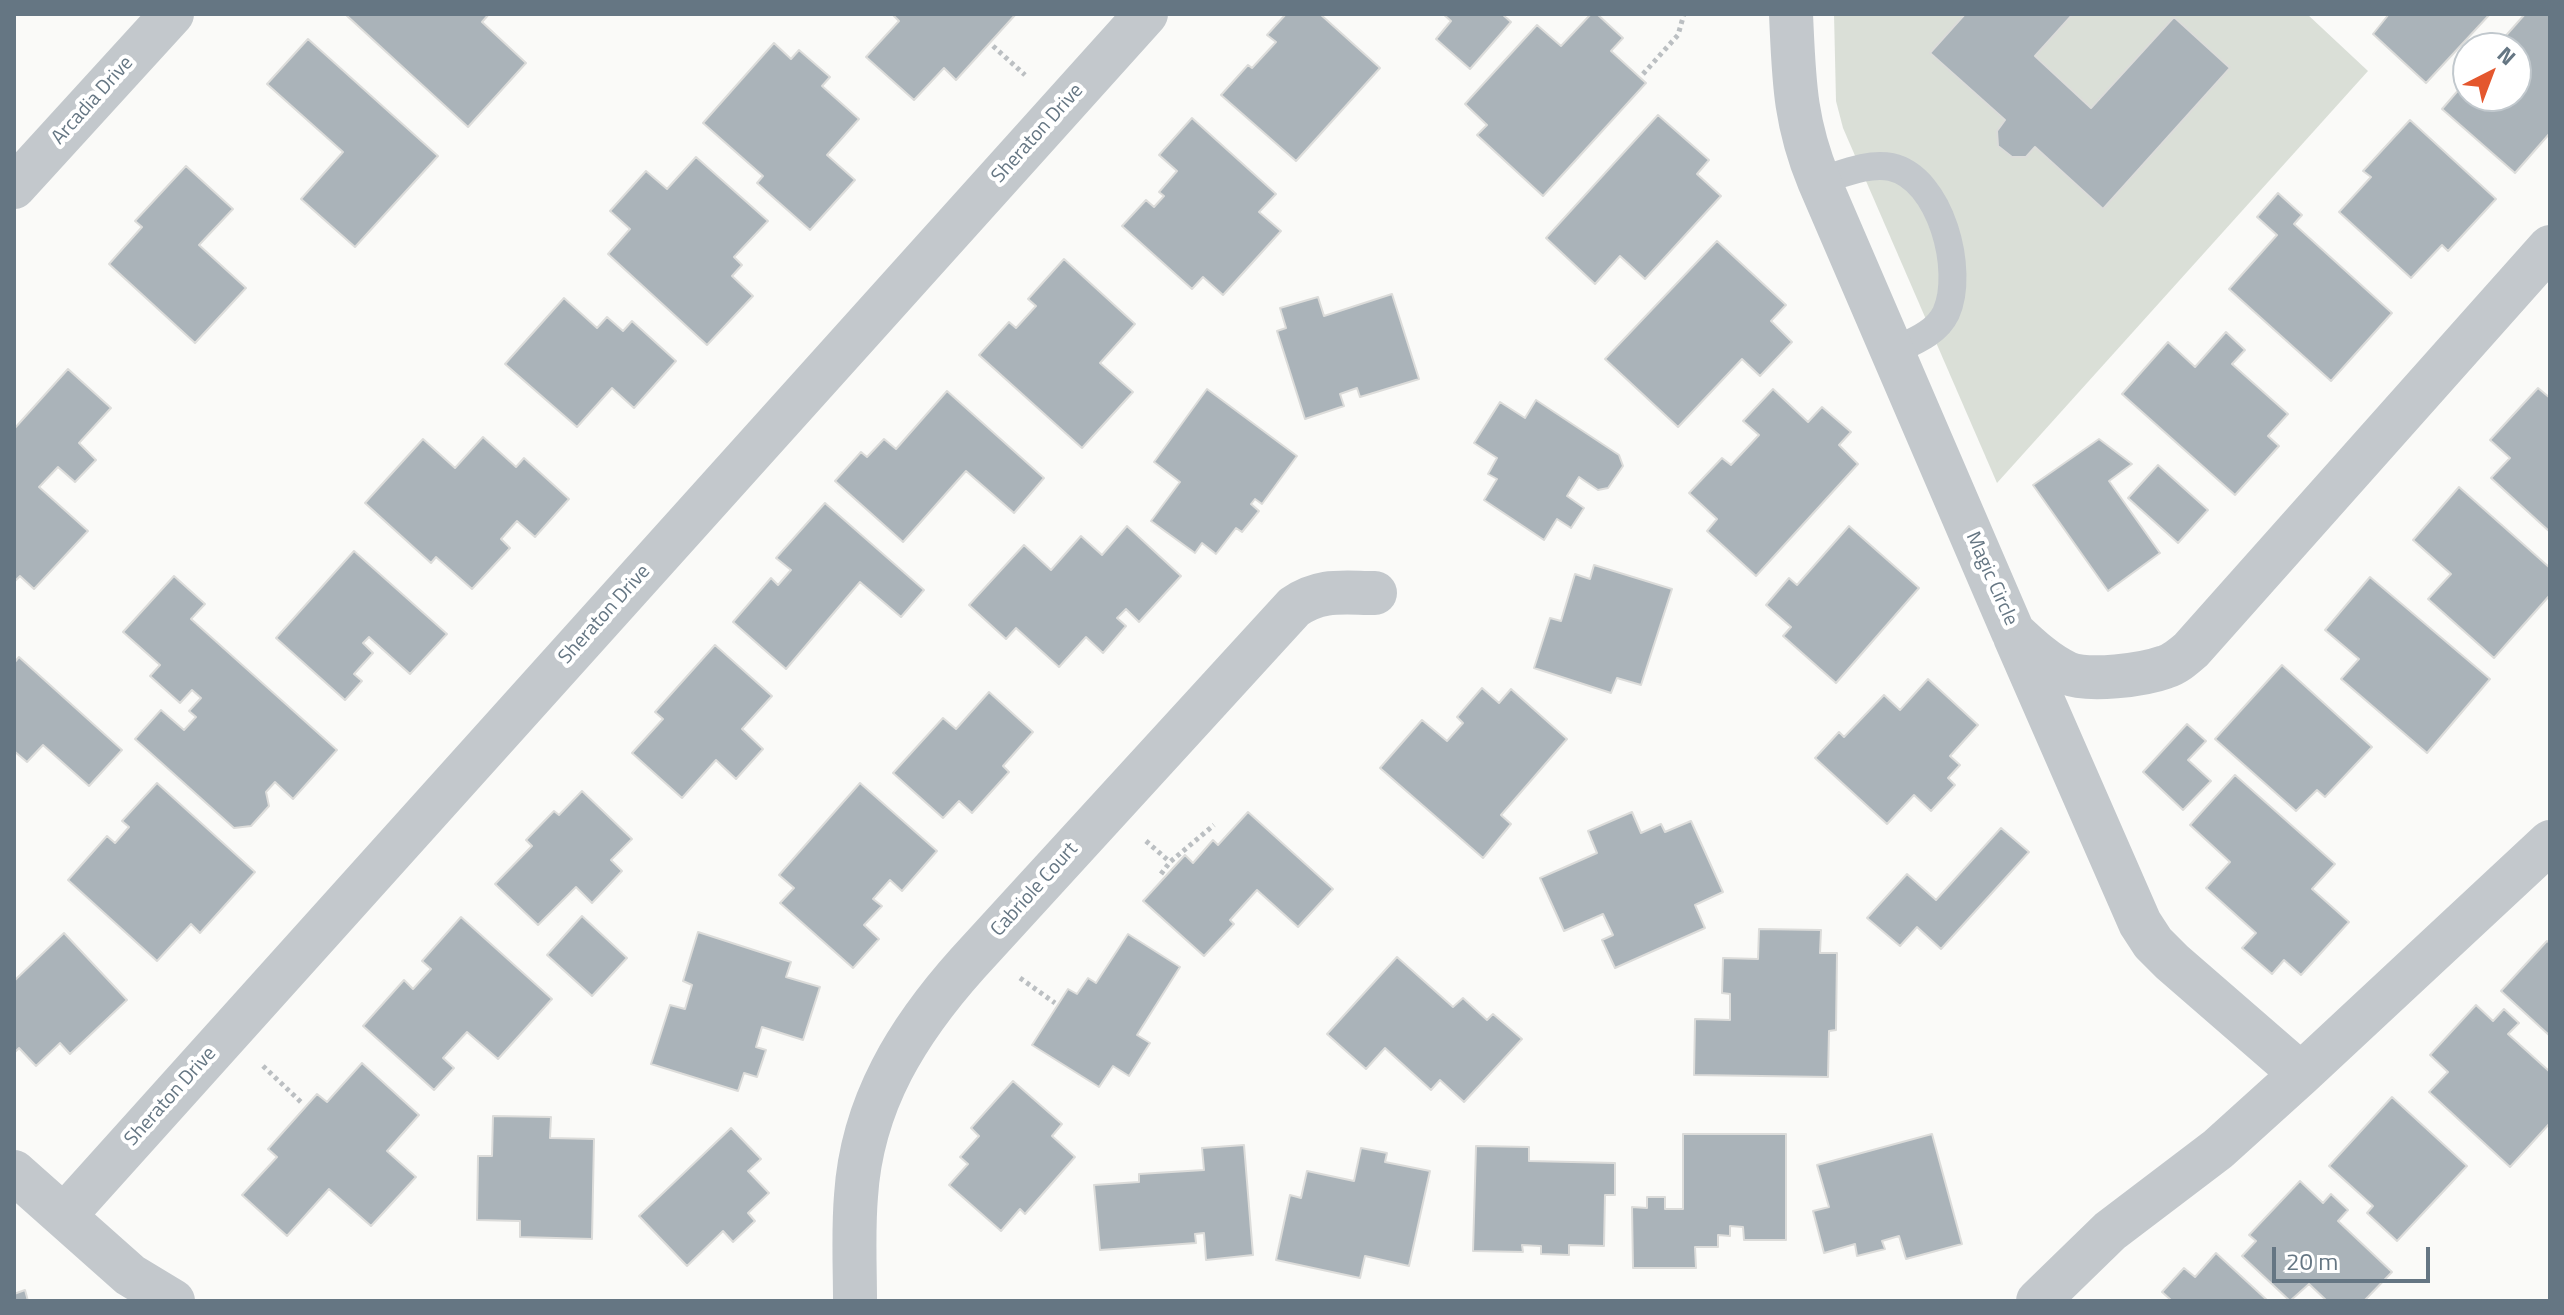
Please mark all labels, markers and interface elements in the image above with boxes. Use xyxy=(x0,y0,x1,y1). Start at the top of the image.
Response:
north arrow xyxy=(2452,32,2532,112)
text: N xyxy=(2490,38,2524,73)
street label: Arcadia Drive xyxy=(47,52,139,150)
street label: Sheraton Drive xyxy=(987,79,1089,189)
street label: Magic Circle xyxy=(1960,528,2022,630)
street label: Sheraton Drive xyxy=(554,560,656,670)
street label: Cabriole Court xyxy=(987,838,1083,942)
street label: Sheraton Drive xyxy=(120,1042,222,1152)
scale bar xyxy=(2276,1231,2434,1281)
text: 20 m xyxy=(2286,1243,2338,1279)

